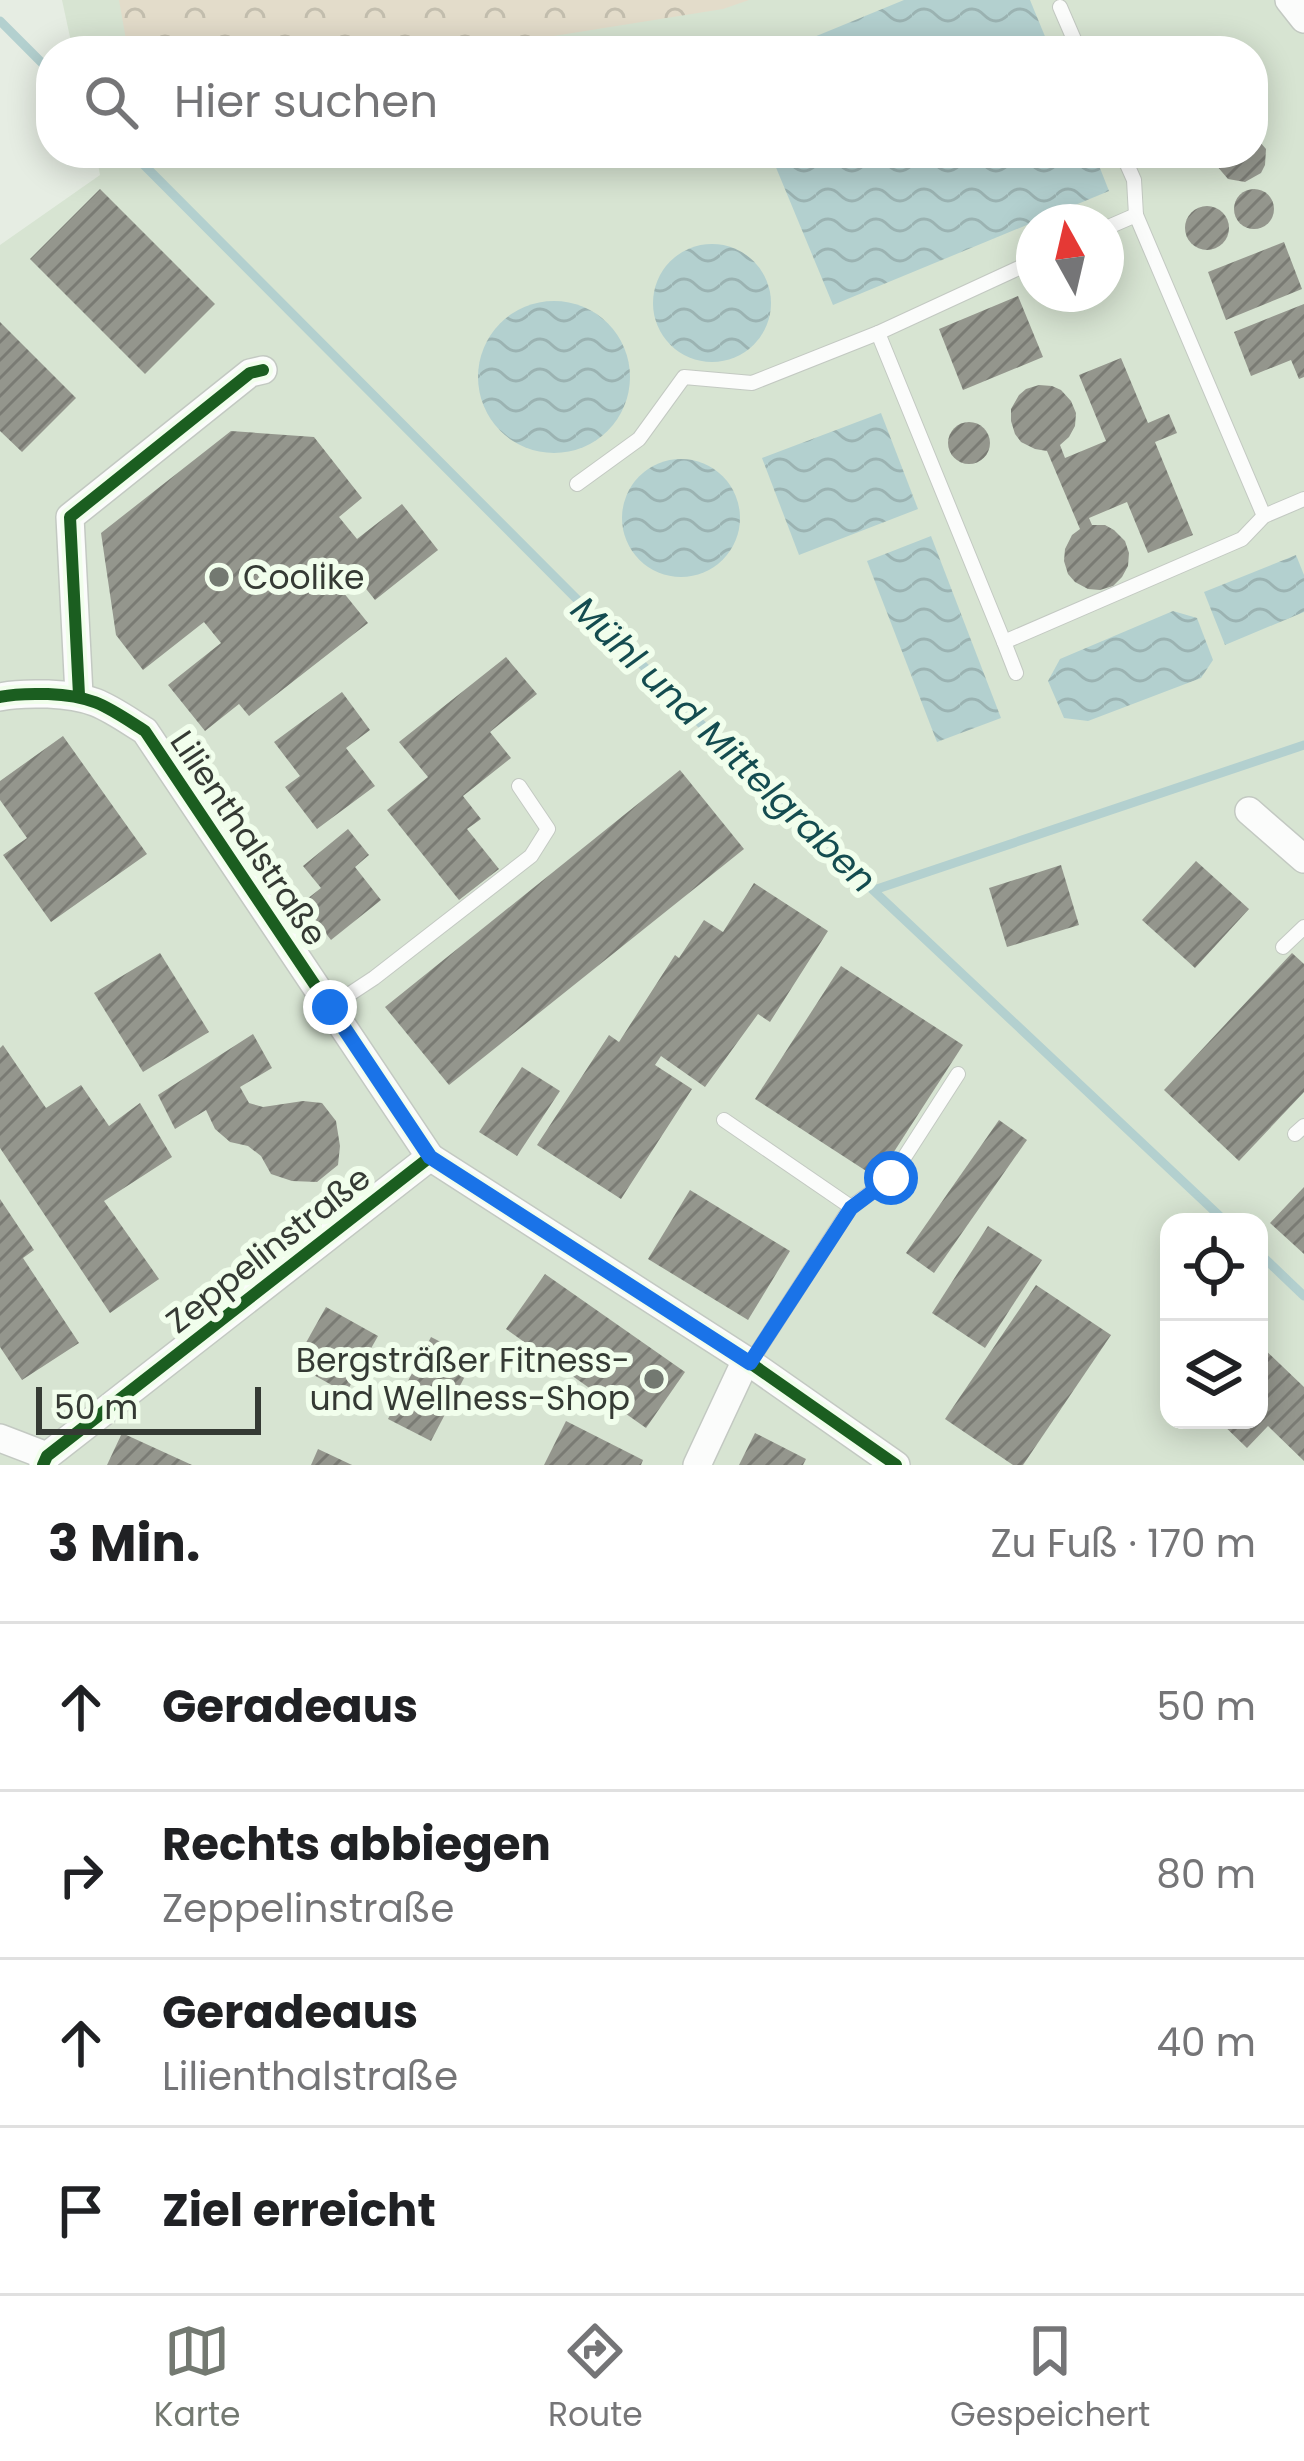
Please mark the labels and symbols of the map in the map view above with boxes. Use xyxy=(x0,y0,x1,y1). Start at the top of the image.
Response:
north arrow xyxy=(1016,204,1124,312)
place label: Coolike xyxy=(243,554,364,601)
marker: Coolike xyxy=(206,564,232,590)
water label: Mühl und Mittelgraben xyxy=(560,585,888,904)
street label: Lilienthalstraße xyxy=(159,721,338,955)
route end xyxy=(303,980,357,1034)
route start xyxy=(864,1151,918,1205)
street label: Zeppelinstraße xyxy=(156,1155,380,1344)
place label: Bergsträßer Fitness- und Wellness-Shop xyxy=(296,1337,630,1422)
marker: Bergsträßer Fitness- und Wellness-Shop xyxy=(641,1366,667,1392)
scale bar xyxy=(36,1381,261,1434)

